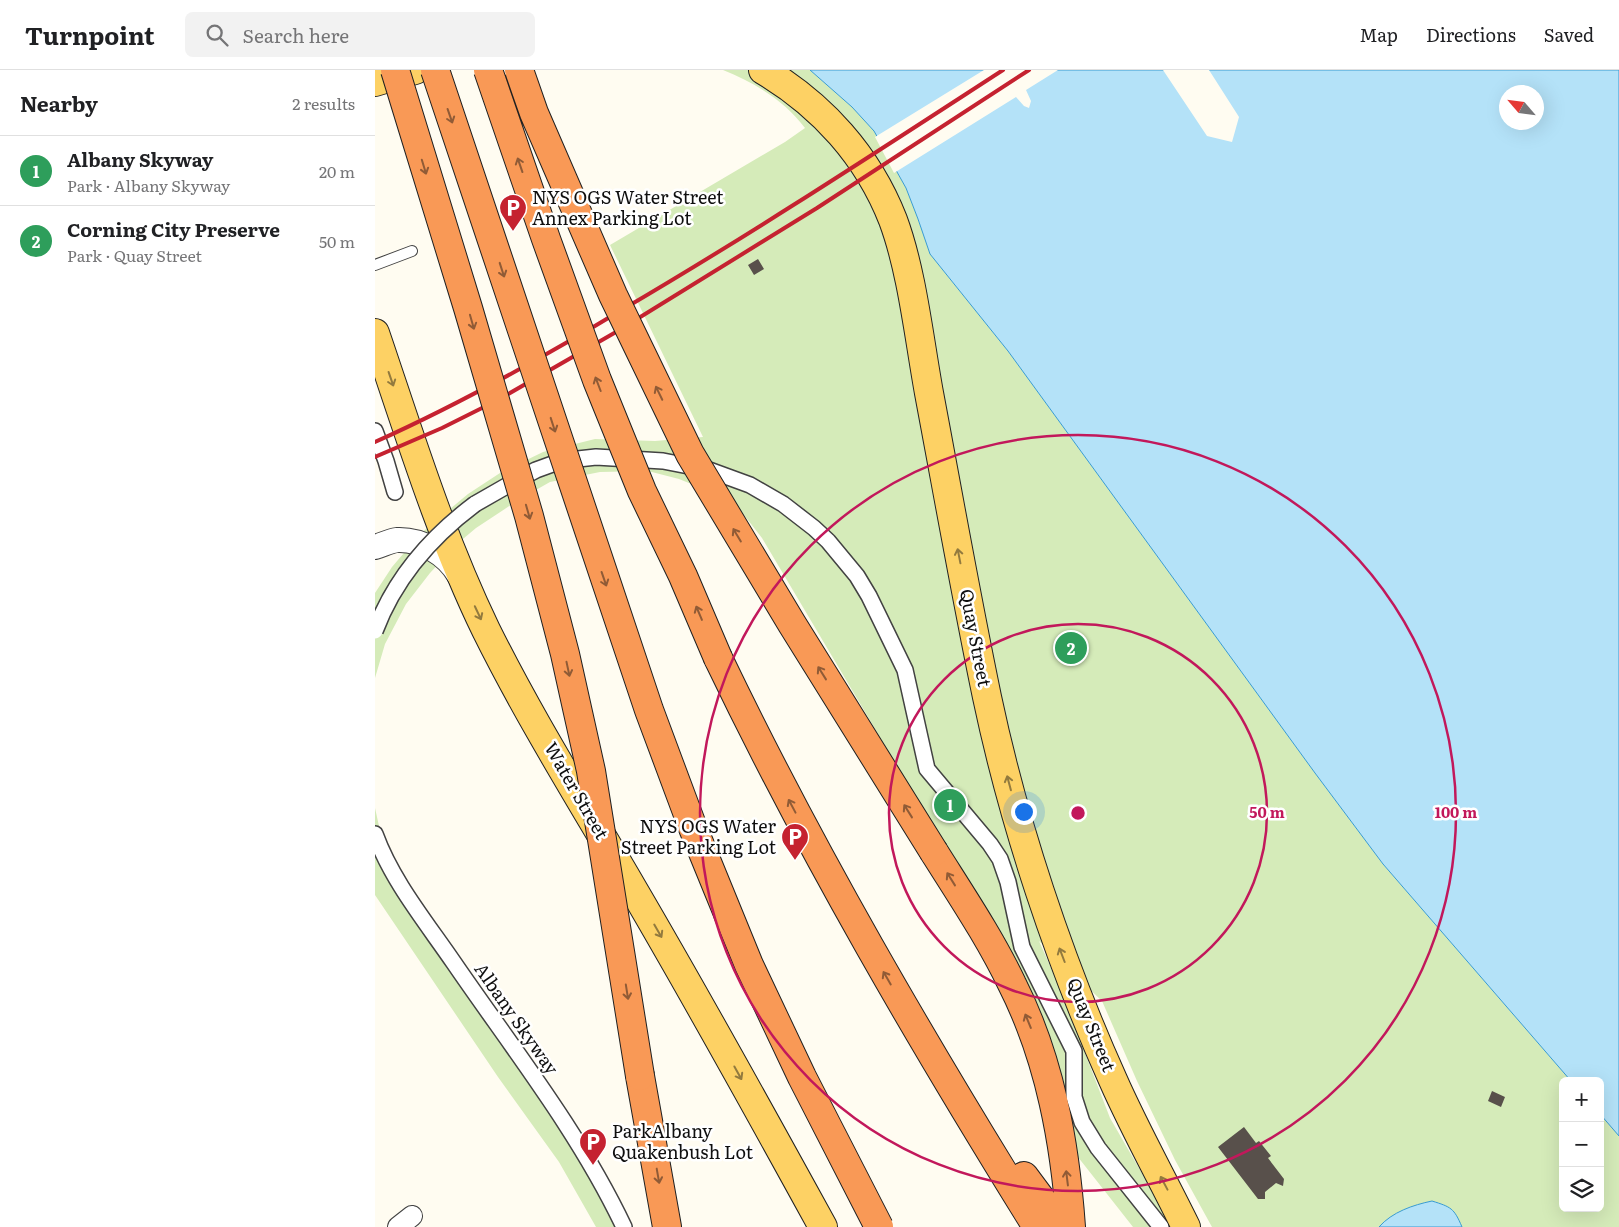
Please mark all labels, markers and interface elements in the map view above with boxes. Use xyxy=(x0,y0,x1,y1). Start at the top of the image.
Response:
search box xyxy=(185,12,535,57)
text: Turnpoint xyxy=(25,17,155,52)
icon: search xyxy=(203,21,231,49)
text: Search here xyxy=(243,21,349,49)
text: Map xyxy=(1360,21,1398,48)
text: Directions xyxy=(1426,21,1516,48)
text: Saved xyxy=(1544,21,1594,48)
north arrow xyxy=(1499,85,1544,130)
text: Nearby xyxy=(20,87,98,118)
text: 2 results xyxy=(292,91,355,115)
one-way arrow xyxy=(446,108,455,123)
text: Albany Skyway xyxy=(67,145,213,173)
one-way arrow xyxy=(420,158,430,174)
one-way arrow xyxy=(515,158,524,174)
text: 1 xyxy=(33,159,39,183)
text: 20 m xyxy=(319,159,355,183)
text: Park · Albany Skyway xyxy=(67,173,230,197)
place label: NYS OGS Water Street Annex Parking Lot xyxy=(532,183,724,231)
parking icon: NYS OGS Water Street Annex Parking Lot xyxy=(498,193,528,232)
text: Corning City Preserve xyxy=(67,215,280,243)
text: 2 xyxy=(32,229,40,253)
text: 50 m xyxy=(319,229,355,253)
text: Park · Quay Street xyxy=(67,243,202,267)
one-way arrow xyxy=(498,262,507,278)
one-way arrow xyxy=(467,314,477,330)
one-way arrow xyxy=(387,371,396,386)
one-way arrow xyxy=(593,377,603,392)
one-way arrow xyxy=(653,385,663,400)
one-way arrow xyxy=(549,416,558,432)
one-way arrow xyxy=(523,503,533,519)
one-way arrow xyxy=(732,528,742,542)
one-way arrow xyxy=(954,549,964,565)
one-way arrow xyxy=(600,570,609,586)
street label: Quay Street xyxy=(954,586,999,690)
one-way arrow xyxy=(474,605,484,620)
one-way arrow xyxy=(694,606,703,621)
pin: 2 xyxy=(1055,629,1087,667)
one-way arrow xyxy=(564,661,573,677)
one-way arrow xyxy=(817,667,827,681)
street label: Water Street xyxy=(538,737,616,845)
one-way arrow xyxy=(1004,776,1013,792)
pin: 1 xyxy=(934,786,966,824)
one-way arrow xyxy=(787,798,797,813)
your location xyxy=(1011,799,1037,825)
text: 50 m xyxy=(1249,800,1285,823)
text: 100 m xyxy=(1435,800,1477,823)
one-way arrow xyxy=(903,804,914,818)
centre of rings xyxy=(1069,804,1087,822)
place label: NYS OGS Water Street Parking Lot xyxy=(621,812,777,860)
parking icon: NYS OGS Water Street Parking Lot xyxy=(780,822,810,861)
one-way arrow xyxy=(945,872,955,886)
one-way arrow xyxy=(653,924,663,938)
one-way arrow xyxy=(1057,948,1067,963)
street label: Albany Skyway xyxy=(469,957,566,1080)
one-way arrow xyxy=(882,972,892,986)
street label: Quay Street xyxy=(1061,973,1124,1076)
one-way arrow xyxy=(622,984,632,1000)
one-way arrow xyxy=(1023,1014,1032,1029)
one-way arrow xyxy=(733,1065,743,1080)
map controls xyxy=(1559,1077,1604,1212)
button: + xyxy=(1559,1077,1604,1122)
place label: ParkAlbany Quakenbush Lot xyxy=(612,1117,754,1165)
button: − xyxy=(1559,1122,1604,1167)
parking icon: ParkAlbany Quakenbush Lot xyxy=(578,1127,608,1166)
button: layers xyxy=(1559,1167,1604,1212)
one-way arrow xyxy=(654,1168,664,1184)
one-way arrow xyxy=(1062,1171,1072,1187)
one-way arrow xyxy=(1159,1176,1169,1191)

